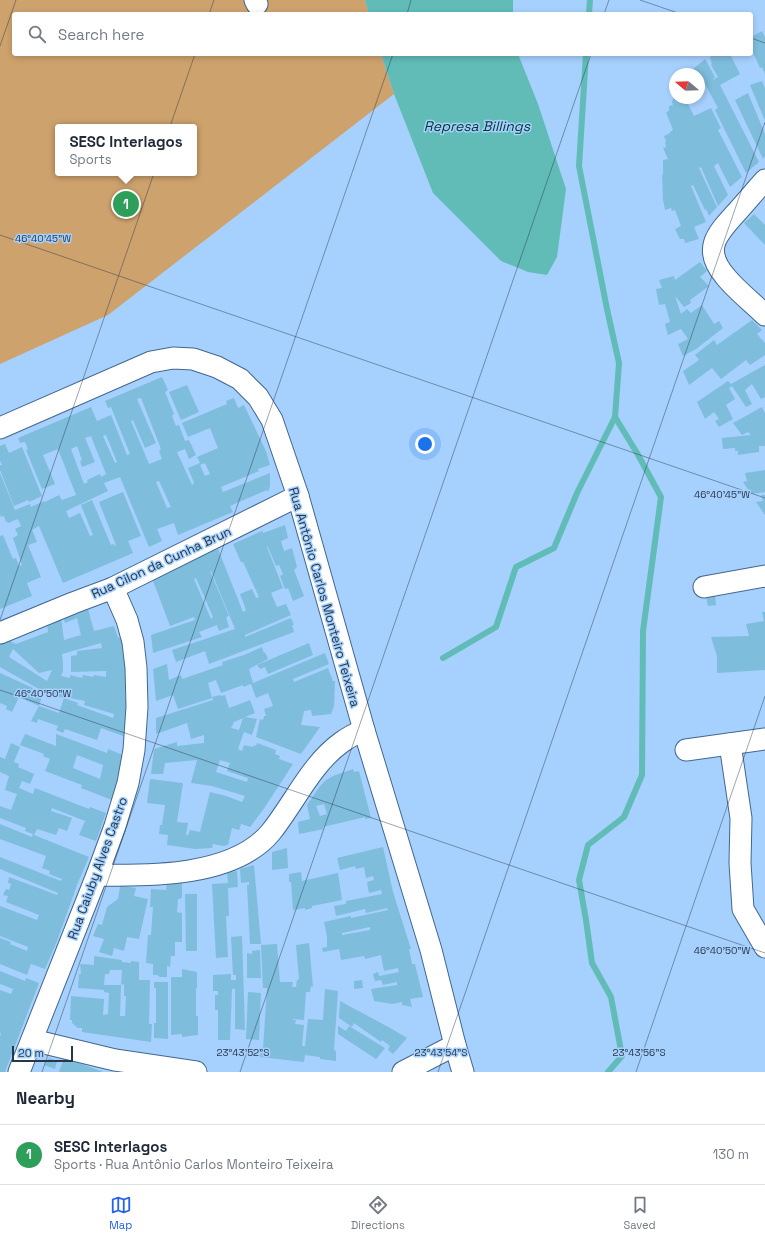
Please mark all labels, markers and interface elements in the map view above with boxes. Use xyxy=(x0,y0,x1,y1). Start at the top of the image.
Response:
search box xyxy=(12,12,753,56)
icon: search xyxy=(26,23,48,45)
text: Search here xyxy=(58,25,144,44)
north arrow xyxy=(669,68,705,104)
water label: Represa Billings xyxy=(424,117,531,135)
popup xyxy=(55,124,197,176)
text: SESC Interlagos xyxy=(69,132,183,151)
text: Sports xyxy=(69,151,111,168)
pin: 1 xyxy=(113,189,139,219)
text: 46°40'45"W xyxy=(15,232,71,245)
your location xyxy=(415,434,435,454)
street label: Rua Antônio Carlos Monteiro Teixeira xyxy=(285,485,364,710)
text: 46°40'45"W xyxy=(694,488,750,501)
street label: Rua Cilon da Cunha Brun xyxy=(88,522,234,602)
text: 46°40'50"W xyxy=(15,687,72,700)
street label: Rua Caiuby Alves Castro xyxy=(64,795,131,942)
text: 46°40'50"W xyxy=(694,944,751,957)
scale bar xyxy=(12,1044,73,1063)
text: 20 m xyxy=(18,1046,44,1060)
text: 23°43'52"S xyxy=(217,1046,269,1059)
text: 23°43'54"S xyxy=(415,1046,467,1059)
text: 23°43'56"S xyxy=(612,1046,666,1059)
text: Nearby xyxy=(16,1087,75,1109)
text: SESC Interlagos xyxy=(54,1137,167,1156)
text: 1 xyxy=(26,1146,32,1163)
text: 130 m xyxy=(713,1146,749,1163)
text: Sports · Rua Antônio Carlos Monteiro Teixeira xyxy=(54,1156,333,1173)
tab: Map xyxy=(109,1194,132,1232)
tab: Directions xyxy=(351,1194,405,1232)
tab: Saved xyxy=(624,1194,656,1232)

